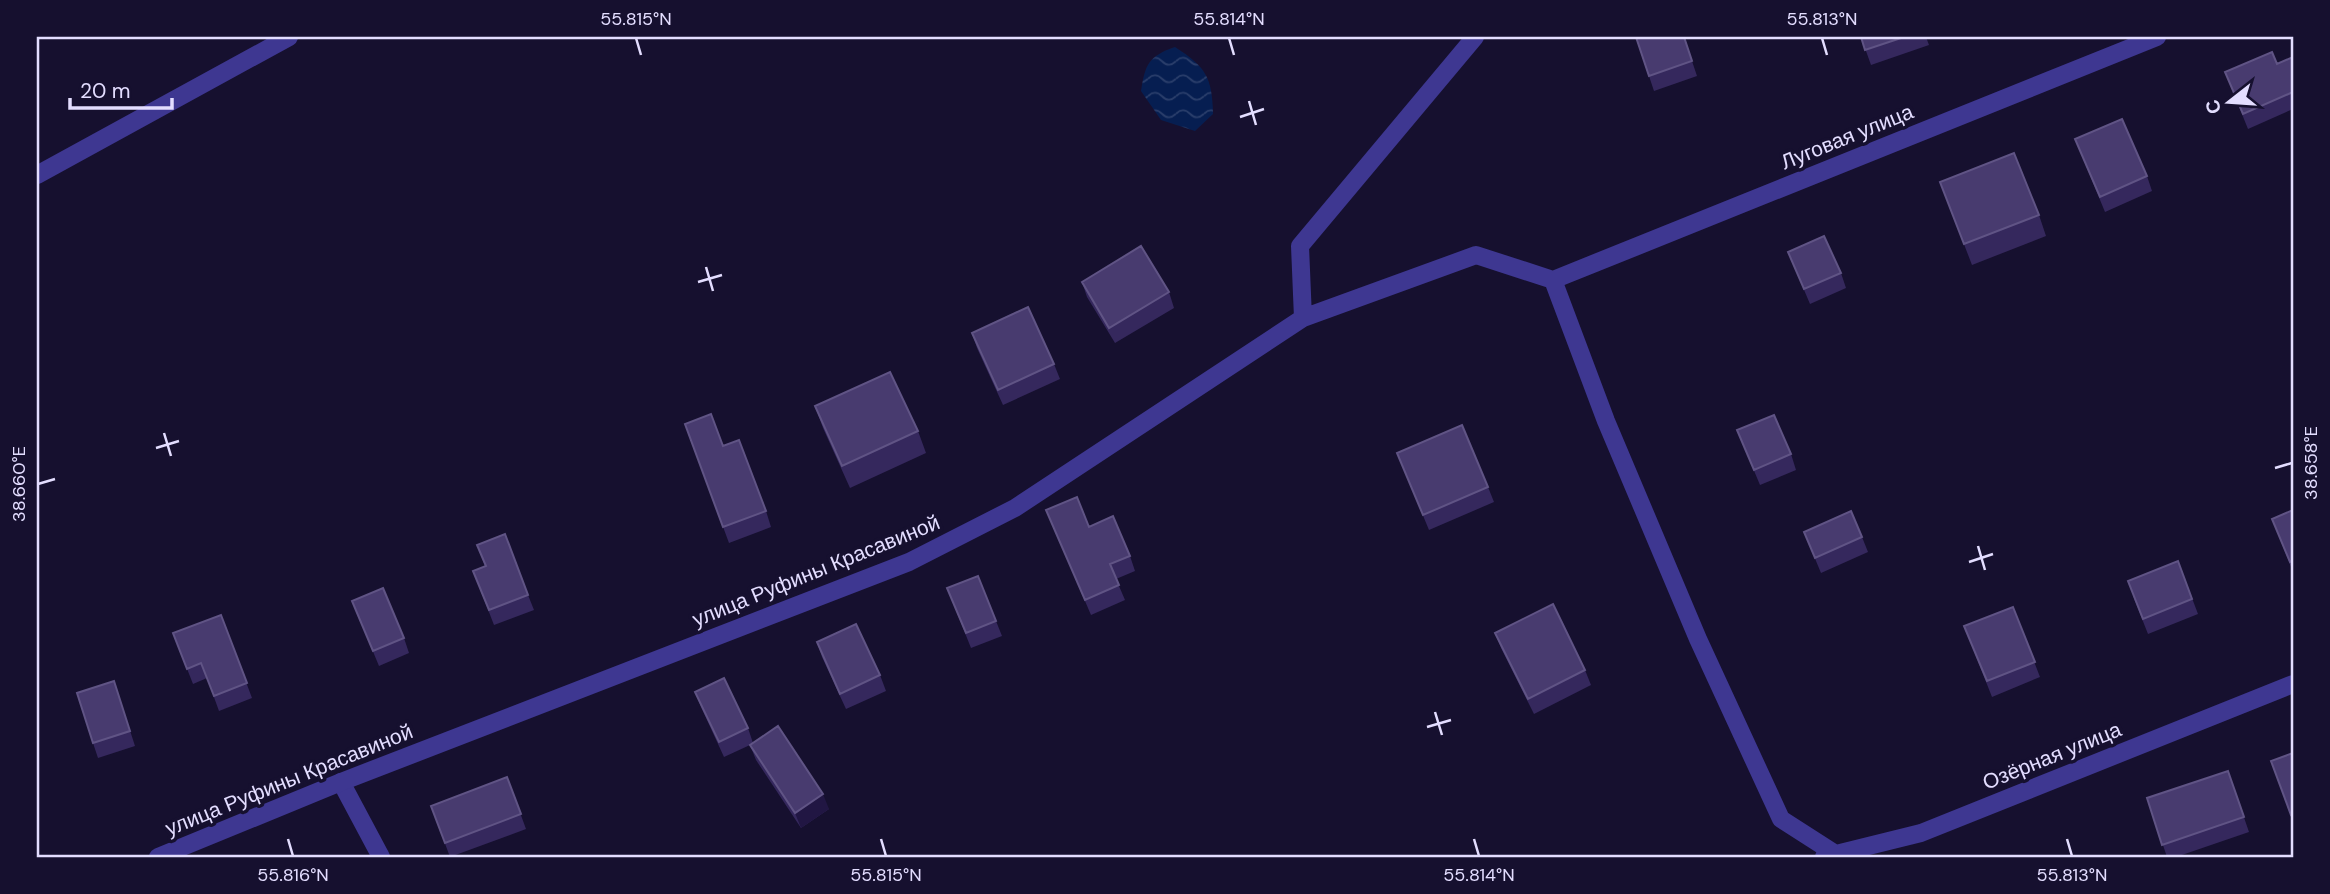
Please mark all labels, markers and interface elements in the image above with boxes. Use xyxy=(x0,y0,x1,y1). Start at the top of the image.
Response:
text: 55.815°N xyxy=(600,7,672,31)
text: 55.814°N xyxy=(1193,7,1265,31)
text: 55.813°N xyxy=(1787,7,1857,31)
scale bar xyxy=(70,66,172,110)
north arrow xyxy=(2194,66,2264,136)
text: 20 m xyxy=(80,77,131,105)
text: С xyxy=(2199,96,2227,117)
street label: Луговая улица xyxy=(1777,98,1918,176)
text: 38.658°E xyxy=(2299,426,2323,500)
text: 38.660°E xyxy=(7,446,31,522)
street label: улица Руфины Красавиной xyxy=(688,508,944,634)
street label: Озёрная улица xyxy=(1978,715,2126,797)
street label: улица Руфины Красавиной xyxy=(161,717,417,843)
text: 55.816°N xyxy=(257,863,329,887)
text: 55.815°N xyxy=(850,863,922,887)
text: 55.814°N xyxy=(1443,863,1515,887)
text: 55.813°N xyxy=(2037,863,2107,887)

